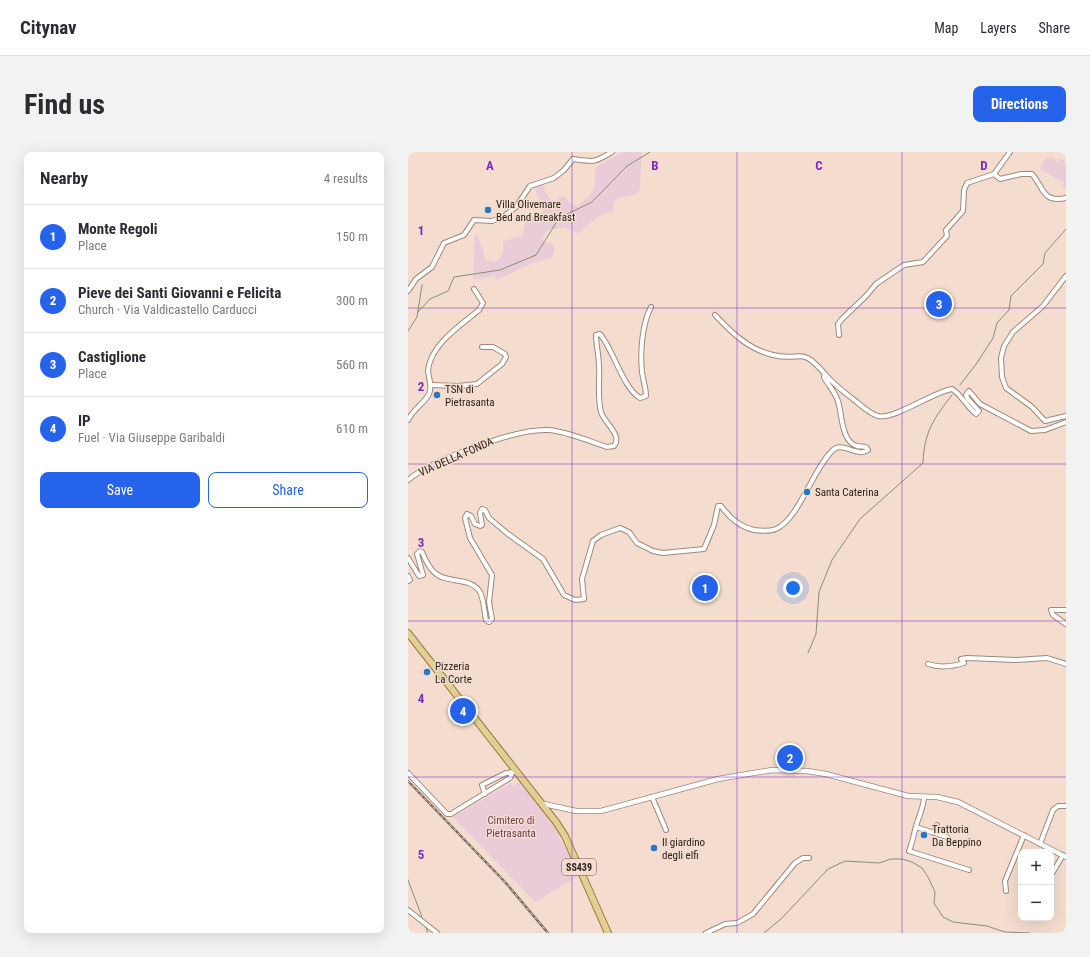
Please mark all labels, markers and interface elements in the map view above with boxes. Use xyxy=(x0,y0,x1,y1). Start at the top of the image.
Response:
text: Citynav xyxy=(20,16,77,39)
text: Map xyxy=(934,20,958,36)
text: Layers xyxy=(980,20,1017,36)
text: Share xyxy=(1039,20,1070,36)
button: Directions xyxy=(973,86,1066,122)
text: Find us xyxy=(24,88,105,121)
text: A xyxy=(486,158,494,173)
text: B xyxy=(651,158,659,173)
text: C xyxy=(815,158,823,173)
text: D xyxy=(980,158,988,173)
text: Nearby xyxy=(40,168,88,188)
text: 4 results xyxy=(324,171,368,186)
place label: Villa Olivemare Bed and Breakfast xyxy=(496,198,575,224)
marker: Villa Olivemare Bed and Breakfast xyxy=(483,205,493,215)
text: Monte Regoli xyxy=(78,220,158,238)
text: 1 xyxy=(418,223,424,238)
text: 1 xyxy=(50,229,56,244)
text: 150 m xyxy=(336,229,368,244)
text: Place xyxy=(78,238,107,253)
text: Pieve dei Santi Giovanni e Felicita xyxy=(78,284,281,302)
pin: 3 xyxy=(926,289,952,319)
text: 2 xyxy=(50,293,56,308)
text: 300 m xyxy=(336,293,368,308)
text: Church · Via Valdicastello Carducci xyxy=(78,302,257,317)
text: Castiglione xyxy=(78,348,146,366)
text: 3 xyxy=(50,357,56,372)
text: 560 m xyxy=(336,357,368,372)
text: Place xyxy=(78,366,107,381)
text: 2 xyxy=(418,379,425,394)
place label: TSN di Pietrasanta xyxy=(445,383,495,409)
marker: TSN di Pietrasanta xyxy=(432,390,442,400)
text: IP xyxy=(78,412,91,430)
text: 4 xyxy=(50,421,56,436)
text: 610 m xyxy=(336,421,368,436)
text: Fuel · Via Giuseppe Garibaldi xyxy=(78,430,225,445)
street label: VIA DELLA FONDA xyxy=(417,434,496,479)
button: Save xyxy=(40,472,200,508)
button: Share xyxy=(208,472,368,508)
place label: Santa Caterina xyxy=(815,486,879,499)
marker: Santa Caterina xyxy=(802,487,812,497)
text: 3 xyxy=(418,535,424,550)
pin: 1 xyxy=(692,573,718,603)
your location xyxy=(783,578,803,598)
place label: Pizzeria La Corte xyxy=(435,660,472,686)
marker: Pizzeria La Corte xyxy=(422,667,432,677)
text: 4 xyxy=(418,691,425,706)
pin: 4 xyxy=(450,696,476,726)
pin: 2 xyxy=(777,743,803,773)
park label: Cimitero di Pietrasanta xyxy=(486,814,536,840)
place label: Trattoria Da Beppino xyxy=(932,823,982,849)
marker: Trattoria Da Beppino xyxy=(919,830,929,840)
place label: Il giardino degli elfi xyxy=(662,836,706,862)
marker: Il giardino degli elfi xyxy=(649,843,659,853)
text: 5 xyxy=(418,847,425,862)
map controls xyxy=(1018,849,1054,921)
button: + xyxy=(1018,849,1054,885)
road number: SS439 xyxy=(562,859,596,875)
button: − xyxy=(1018,885,1054,921)

